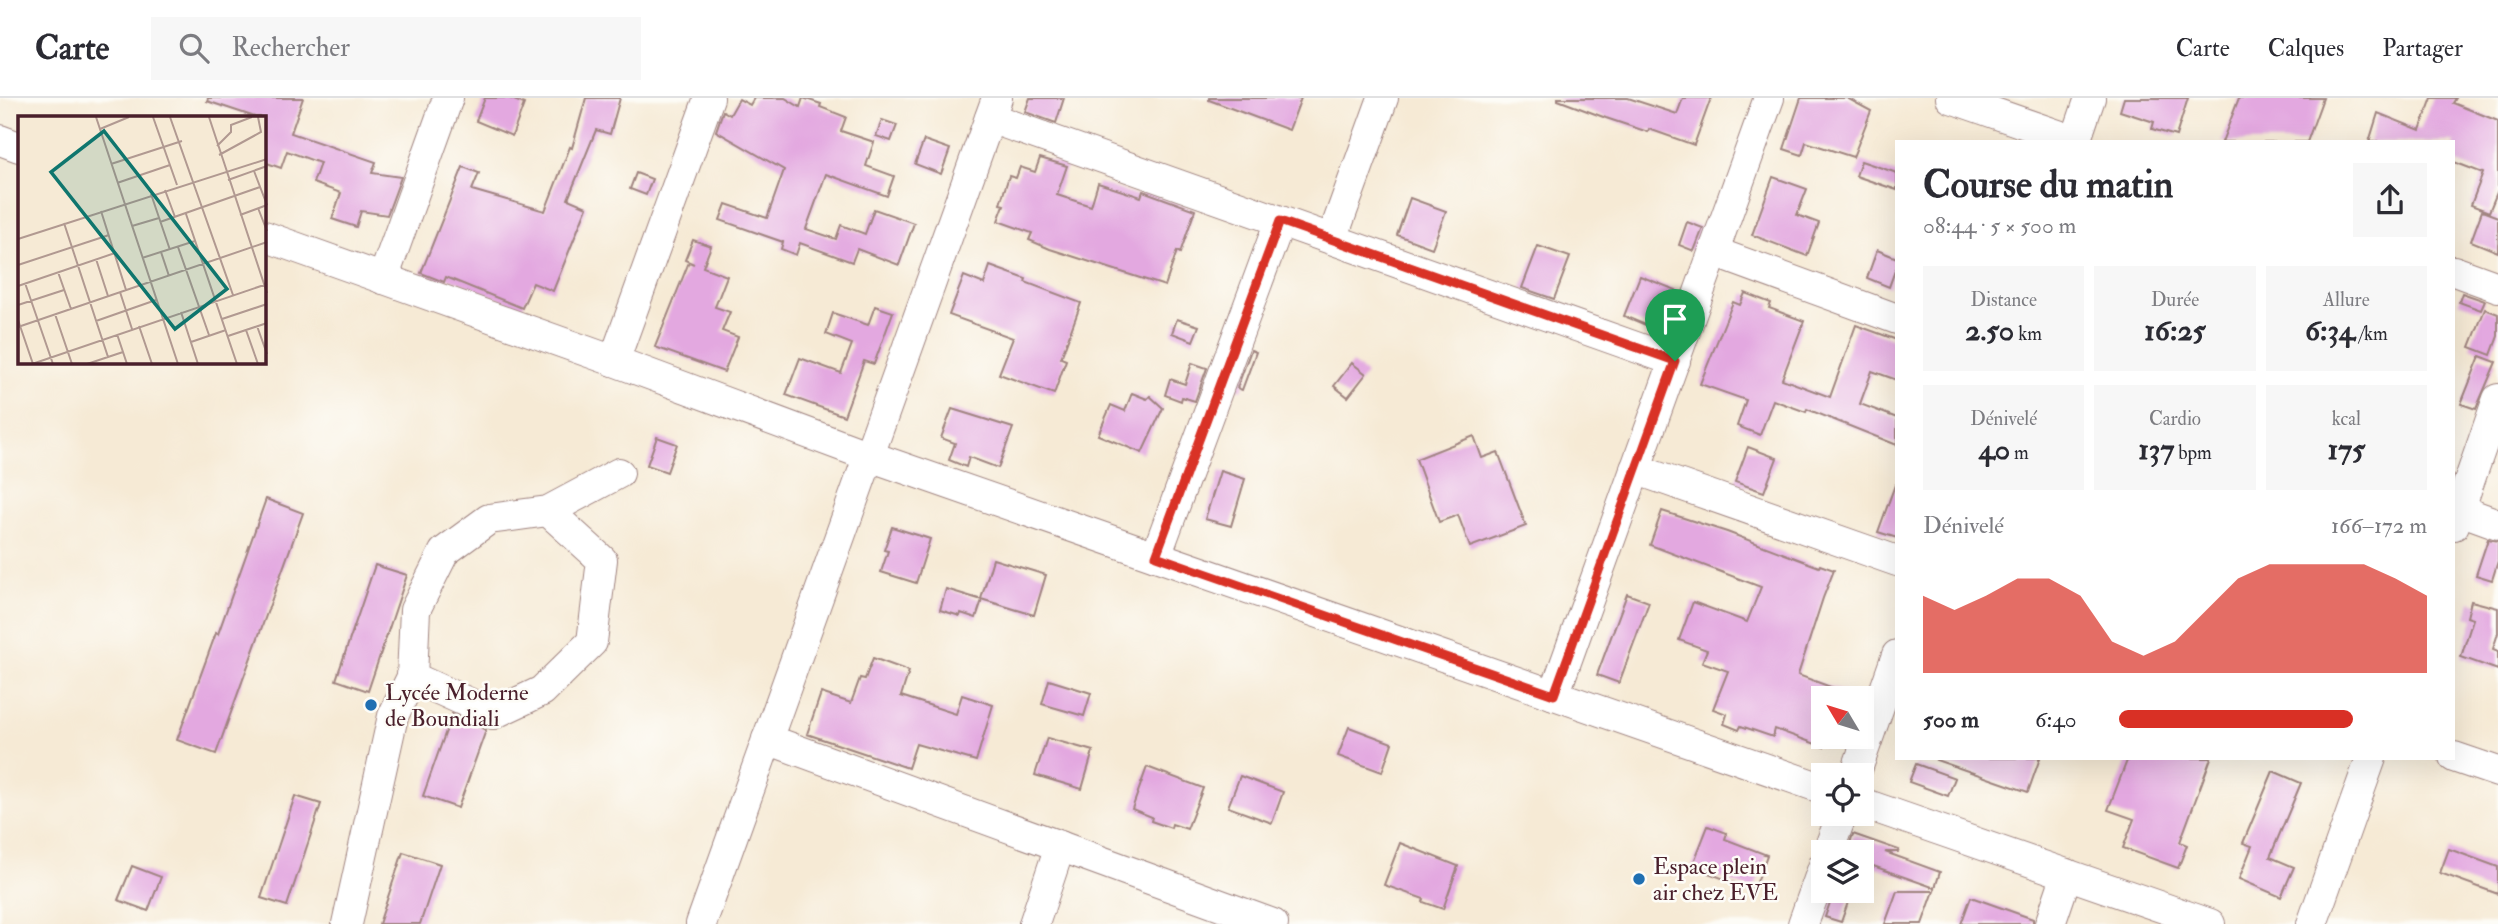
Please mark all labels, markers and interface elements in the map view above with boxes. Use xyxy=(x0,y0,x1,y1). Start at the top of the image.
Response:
search box xyxy=(151,17,641,80)
text: Carte xyxy=(35,28,109,69)
icon: search xyxy=(175,29,213,67)
text: Rechercher xyxy=(231,32,350,64)
text: Carte xyxy=(2176,33,2230,64)
text: Calques xyxy=(2268,33,2344,64)
text: Partager xyxy=(2382,33,2463,64)
inset map xyxy=(18,116,266,364)
text: Course du matin xyxy=(1923,161,2173,209)
button: share xyxy=(2353,163,2427,237)
text: 08:44 · 5 × 500 m xyxy=(1923,211,2076,240)
text: Distance xyxy=(1970,288,2037,312)
text: Durée xyxy=(2151,288,2199,312)
text: Allure xyxy=(2323,288,2370,312)
pin xyxy=(1645,289,1705,361)
icon: arrive xyxy=(1656,300,1694,338)
text: 2.50 xyxy=(1965,312,2014,349)
text: 16:25 xyxy=(2144,312,2206,349)
text: 6:34 xyxy=(2305,312,2355,349)
text: km xyxy=(2014,322,2042,346)
text: /km xyxy=(2355,322,2388,346)
text: Dénivelé xyxy=(1970,407,2037,431)
text: Cardio xyxy=(2149,407,2201,431)
text: kcal xyxy=(2332,407,2361,431)
text: 40 xyxy=(1979,431,2010,468)
text: 137 xyxy=(2138,431,2174,468)
text: 175 xyxy=(2327,431,2365,468)
text: m xyxy=(2010,441,2029,465)
text: bpm xyxy=(2174,441,2212,465)
text: Dénivelé xyxy=(1923,511,2004,540)
text: 166–172 m xyxy=(2331,511,2427,540)
place label: Lycée Moderne de Boundiali xyxy=(385,678,529,733)
north arrow xyxy=(1811,686,1874,749)
map controls xyxy=(1811,686,1874,903)
marker: Lycée Moderne de Boundiali xyxy=(363,697,379,713)
text: 500 m xyxy=(1923,705,1979,734)
text: 6:40 xyxy=(2035,705,2076,734)
button: locate xyxy=(1811,763,1874,826)
button: layers xyxy=(1811,840,1874,903)
place label: Espace plein air chez EVE xyxy=(1653,852,1778,907)
marker: Espace plein air chez EVE xyxy=(1631,871,1647,887)

